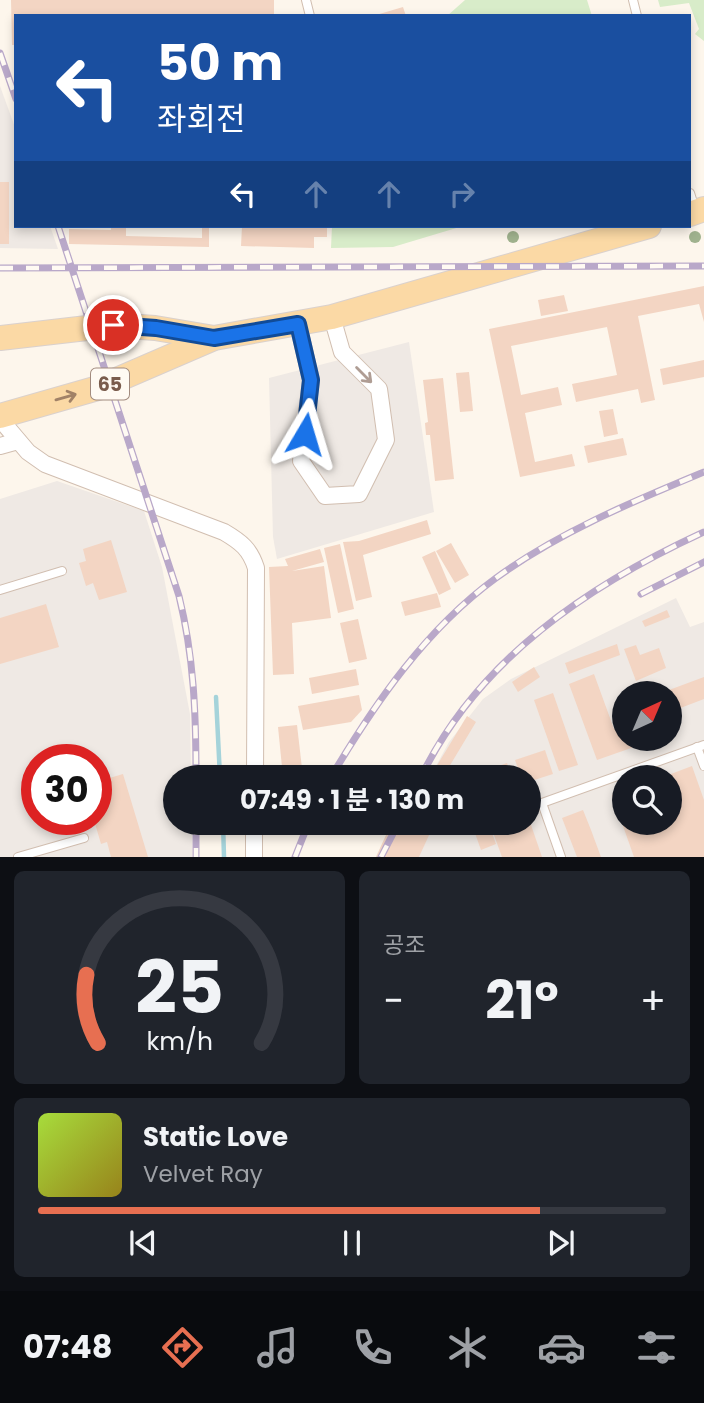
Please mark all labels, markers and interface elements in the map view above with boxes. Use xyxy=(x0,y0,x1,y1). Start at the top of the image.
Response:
text: 50 m xyxy=(157,29,283,97)
icon: left xyxy=(42,42,133,133)
text: 좌회전 xyxy=(157,96,245,141)
icon: left xyxy=(224,175,262,213)
icon: ahead xyxy=(297,175,335,213)
icon: ahead xyxy=(370,175,408,213)
icon: right xyxy=(443,175,481,213)
pin xyxy=(83,295,143,355)
icon: arrive xyxy=(94,306,132,344)
one-way arrow xyxy=(356,366,373,383)
road number: 65 xyxy=(91,368,129,400)
one-way arrow xyxy=(54,390,76,403)
position arrow xyxy=(268,397,342,471)
north arrow xyxy=(612,681,682,751)
map controls xyxy=(612,681,682,835)
speed limit sign: 30 xyxy=(21,744,112,835)
button: search xyxy=(612,765,682,835)
text: 07:49 · 1 분 · 130 m xyxy=(240,782,464,818)
text: 공조 xyxy=(383,929,425,961)
text: 25 xyxy=(135,938,224,1039)
text: 21° xyxy=(485,964,559,1037)
text: − xyxy=(383,974,404,1027)
text: + xyxy=(640,974,666,1027)
text: km/h xyxy=(146,1024,213,1059)
text: Static Love xyxy=(143,1119,288,1155)
text: Velvet Ray xyxy=(143,1158,263,1190)
icon: previous xyxy=(124,1224,162,1262)
icon: pause xyxy=(333,1224,371,1262)
icon: next xyxy=(542,1224,580,1262)
icon: directions xyxy=(158,1323,207,1372)
icon: music xyxy=(253,1323,302,1372)
icon: phone xyxy=(348,1323,397,1372)
icon: climate xyxy=(443,1323,492,1372)
icon: car xyxy=(537,1323,586,1372)
icon: filters xyxy=(632,1323,681,1372)
text: 07:48 xyxy=(23,1324,112,1369)

